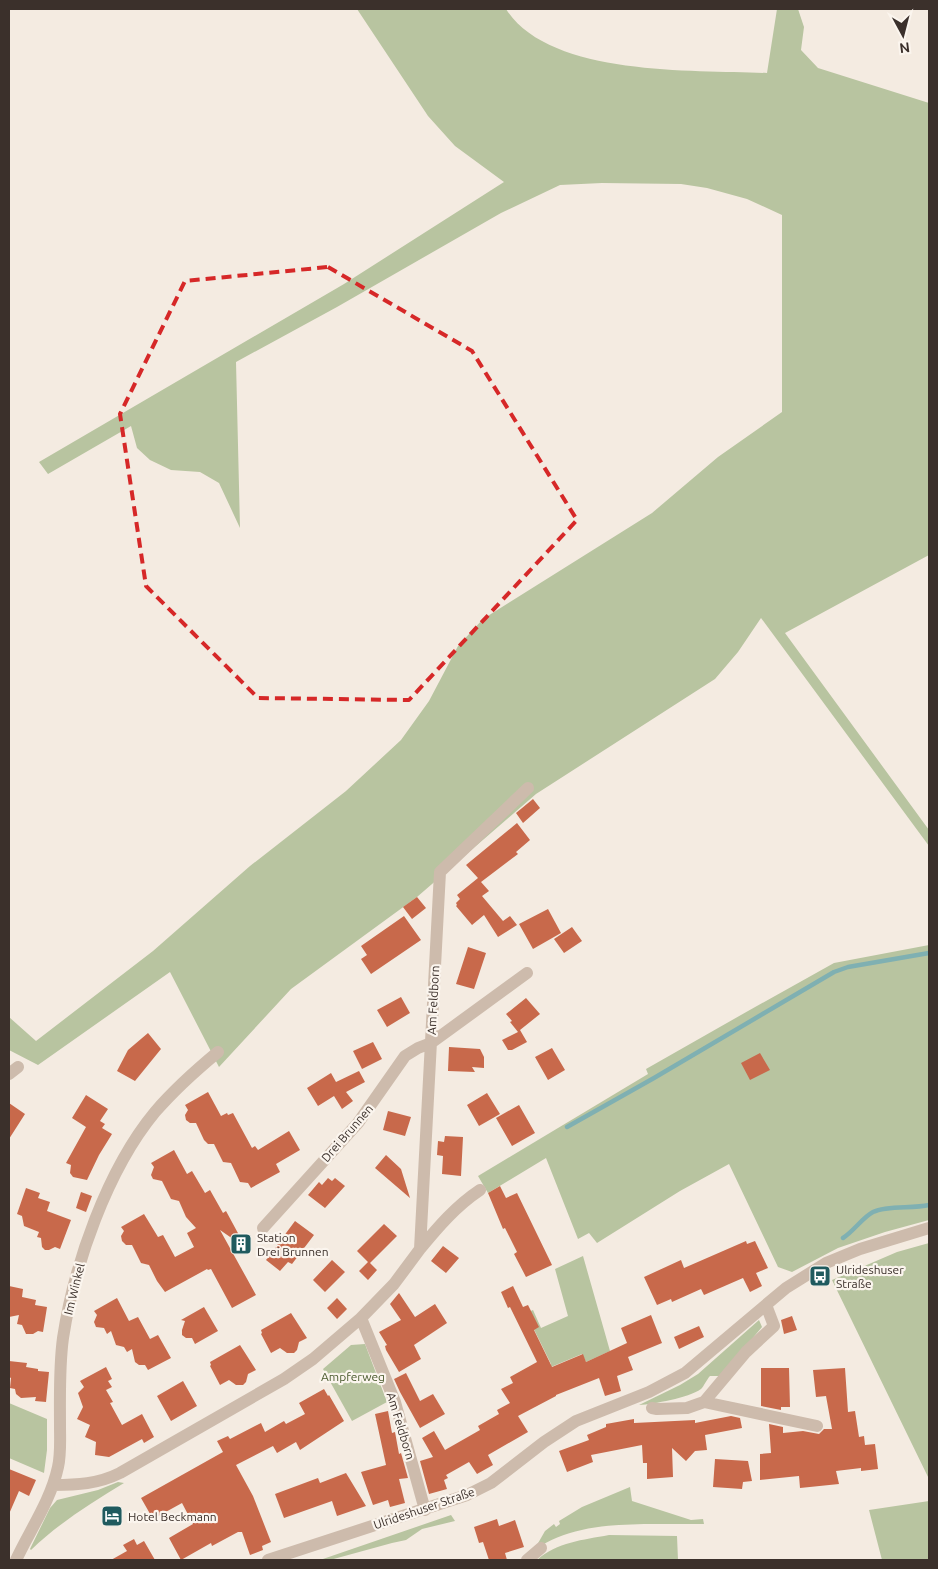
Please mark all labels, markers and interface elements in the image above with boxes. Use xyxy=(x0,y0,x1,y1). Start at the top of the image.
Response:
north arrow xyxy=(878,10,928,60)
text: N xyxy=(898,39,911,56)
street label: Am Feldborn xyxy=(425,965,441,1035)
street label: Drei Brunnen xyxy=(319,1102,375,1164)
place label: Station Drei Brunnen xyxy=(257,1231,329,1258)
building icon: Station Drei Brunnen xyxy=(229,1232,253,1256)
street label: Im Winkel xyxy=(61,1262,87,1316)
place label: Ulrideshuser Straße xyxy=(836,1263,904,1290)
bus stop icon: Ulrideshuser Straße xyxy=(808,1264,832,1288)
park label: Ampferweg xyxy=(321,1370,385,1383)
street label: Am Feldborn xyxy=(385,1391,417,1461)
street label: Ulrideshuser Straße xyxy=(372,1485,476,1531)
hotel icon: Hotel Beckmann xyxy=(100,1504,124,1528)
place label: Hotel Beckmann xyxy=(128,1510,217,1523)

